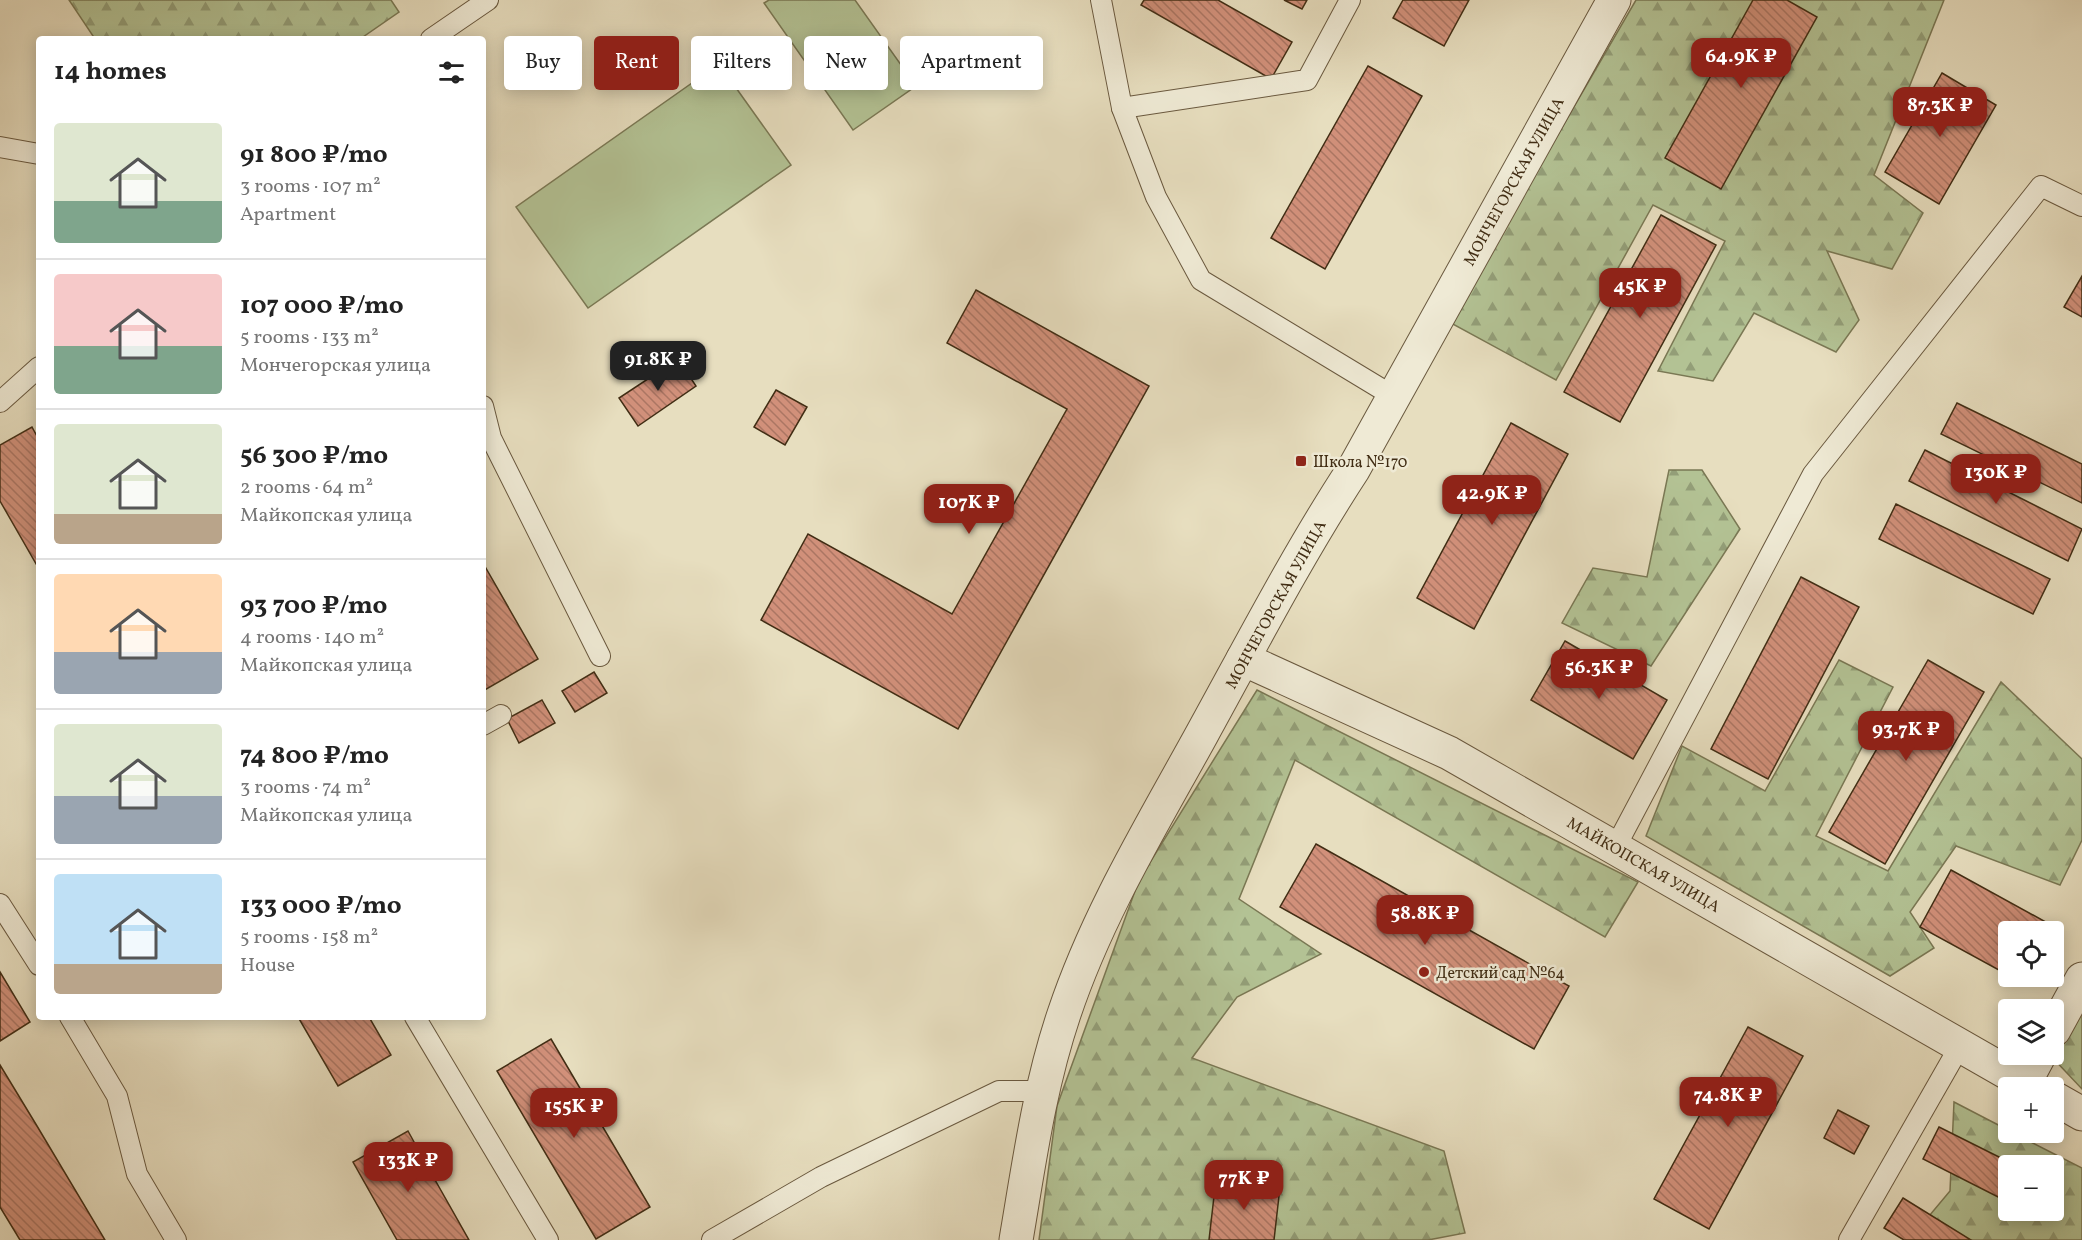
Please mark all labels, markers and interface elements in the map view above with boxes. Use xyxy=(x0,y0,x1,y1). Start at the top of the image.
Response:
chip: Buy xyxy=(504,36,582,90)
chip: Rent xyxy=(594,36,679,90)
chip: Filters xyxy=(691,36,792,90)
chip: New xyxy=(804,36,888,90)
chip: Apartment xyxy=(900,36,1043,90)
pin: 64.9K ₽ xyxy=(1686,38,1796,89)
text: 64.9K ₽ xyxy=(1705,43,1777,71)
text: 14 homes xyxy=(54,54,167,90)
icon: filters xyxy=(435,56,468,89)
pin: 87.3K ₽ xyxy=(1885,87,1995,138)
text: 87.3K ₽ xyxy=(1907,92,1973,120)
street label: МОНЧЕГОРСКАЯ УЛИЦА xyxy=(1459,94,1570,270)
text: 91 800 ₽/mo xyxy=(240,137,388,173)
icon: home xyxy=(102,147,174,219)
text: 3 rooms · 107 m² xyxy=(240,173,381,201)
text: Apartment xyxy=(240,201,336,229)
pin: 45K ₽ xyxy=(1598,268,1682,319)
text: 45K ₽ xyxy=(1613,273,1667,301)
text: 107 000 ₽/mo xyxy=(240,288,404,324)
icon: home xyxy=(102,298,174,370)
text: 5 rooms · 133 m² xyxy=(240,324,379,352)
pin: 91.8K ₽ xyxy=(603,341,713,392)
text: 91.8K ₽ xyxy=(624,346,692,374)
text: Мончегорская улица xyxy=(240,352,431,380)
text: 56 300 ₽/mo xyxy=(240,438,388,474)
icon: home xyxy=(102,448,174,520)
place label: Школа №170 xyxy=(1313,452,1407,474)
marker: Школа №170 xyxy=(1294,454,1308,468)
pin: 130K ₽ xyxy=(1947,454,2045,505)
text: 130K ₽ xyxy=(1965,459,2027,487)
text: 2 rooms · 64 m² xyxy=(240,474,373,502)
pin: 42.9K ₽ xyxy=(1437,475,1547,526)
text: 42.9K ₽ xyxy=(1456,480,1528,508)
pin: 107K ₽ xyxy=(920,484,1018,535)
text: 107K ₽ xyxy=(938,489,1000,517)
text: Майкопская улица xyxy=(240,502,412,530)
street label: МОНЧЕГОРСКАЯ УЛИЦА xyxy=(1221,517,1332,693)
text: 93 700 ₽/mo xyxy=(240,588,387,624)
icon: home xyxy=(102,598,174,670)
text: 4 rooms · 140 m² xyxy=(240,624,384,652)
pin: 56.3K ₽ xyxy=(1544,649,1654,700)
text: Майкопская улица xyxy=(240,652,412,680)
text: 56.3K ₽ xyxy=(1565,654,1633,682)
pin: 93.7K ₽ xyxy=(1851,711,1961,762)
text: 93.7K ₽ xyxy=(1872,716,1940,744)
text: 74 800 ₽/mo xyxy=(240,738,389,774)
icon: home xyxy=(102,748,174,820)
text: 3 rooms · 74 m² xyxy=(240,774,371,802)
text: Майкопская улица xyxy=(240,802,412,830)
street label: МАЙКОПСКАЯ УЛИЦА xyxy=(1562,813,1724,919)
text: 133 000 ₽/mo xyxy=(240,888,402,924)
pin: 58.8K ₽ xyxy=(1370,895,1480,946)
icon: home xyxy=(102,898,174,970)
text: 58.8K ₽ xyxy=(1391,900,1460,928)
map controls xyxy=(1998,921,2064,1221)
button: locate xyxy=(1998,921,2064,987)
text: 5 rooms · 158 m² xyxy=(240,924,378,952)
text: House xyxy=(240,952,295,980)
place label: Детский сад №64 xyxy=(1436,963,1565,985)
marker: Детский сад №64 xyxy=(1417,965,1431,979)
button: layers xyxy=(1998,999,2064,1065)
pin: 74.8K ₽ xyxy=(1673,1077,1783,1128)
button: + xyxy=(1998,1077,2064,1143)
text: 74.8K ₽ xyxy=(1694,1082,1762,1110)
pin: 155K ₽ xyxy=(525,1088,623,1139)
text: 155K ₽ xyxy=(544,1093,604,1121)
pin: 133K ₽ xyxy=(359,1142,457,1193)
text: 133K ₽ xyxy=(378,1147,438,1175)
button: − xyxy=(1998,1155,2064,1221)
pin: 77K ₽ xyxy=(1202,1160,1286,1211)
text: 77K ₽ xyxy=(1218,1165,1270,1193)

